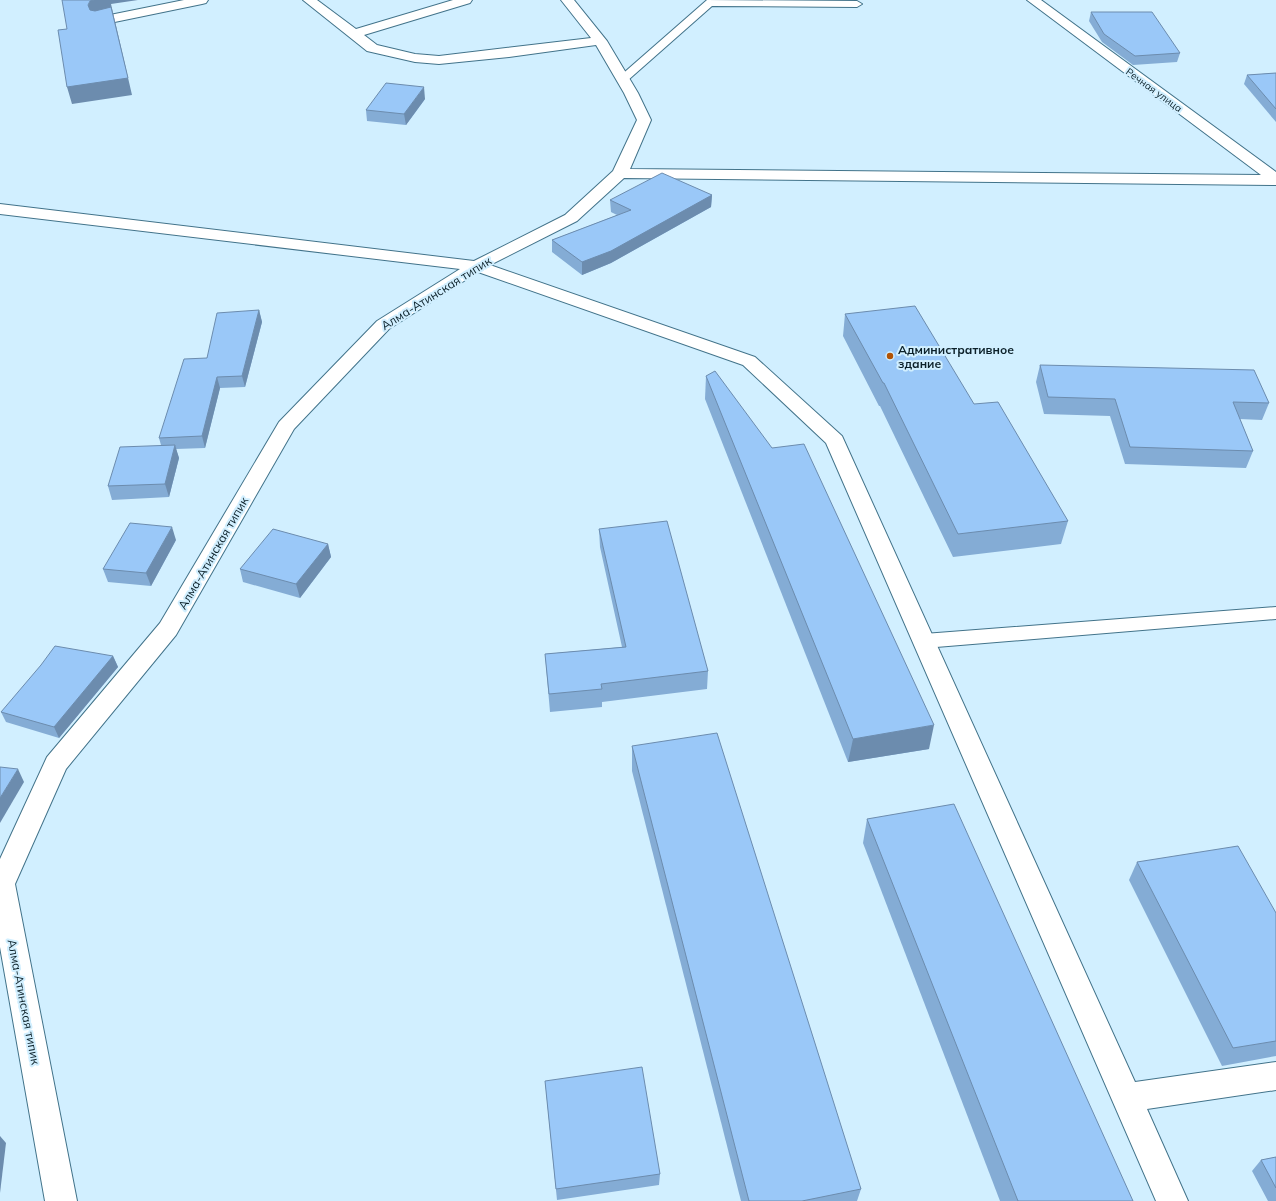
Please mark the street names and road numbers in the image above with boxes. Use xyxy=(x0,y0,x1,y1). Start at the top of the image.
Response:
street label: Речная улица xyxy=(1123,65,1185,115)
street label: Алма-Атинская типик xyxy=(378,253,494,333)
street label: Алма-Атинская типик xyxy=(175,494,252,612)
street label: Алма-Атинская типик xyxy=(4,938,44,1066)

